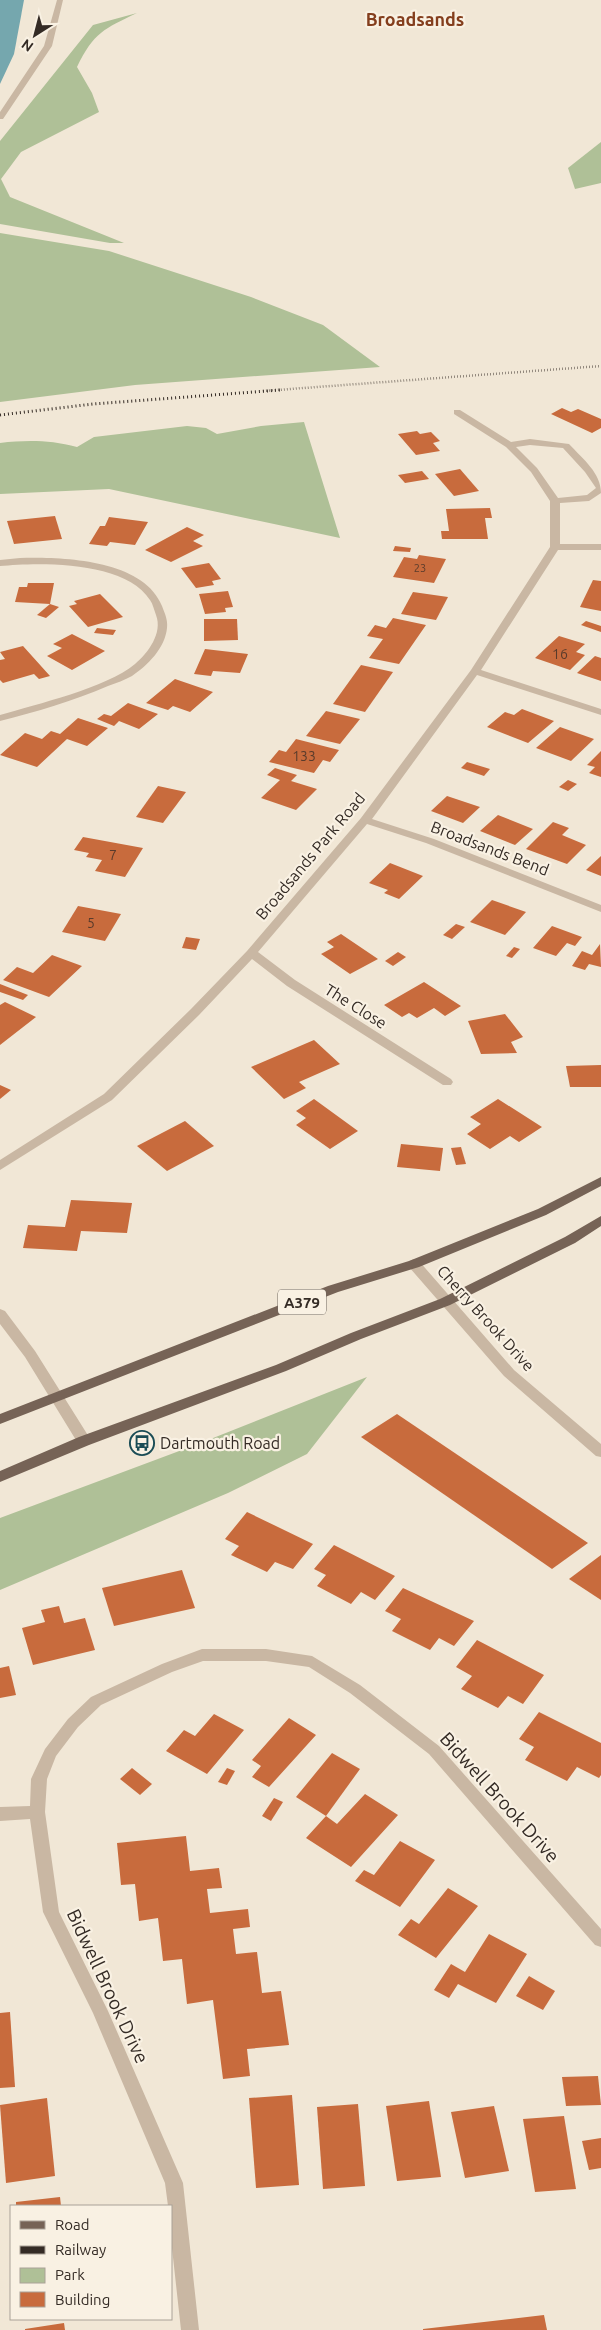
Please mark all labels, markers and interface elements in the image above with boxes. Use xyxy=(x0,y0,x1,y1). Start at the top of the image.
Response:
district label: Broadsands xyxy=(366,9,464,29)
north arrow xyxy=(10,10,60,60)
text: N xyxy=(18,36,36,55)
house number: 23 xyxy=(414,562,426,574)
house number: 16 xyxy=(552,646,568,662)
house number: 133 xyxy=(292,748,316,764)
street label: Broadsands Park Road xyxy=(252,789,368,923)
street label: Broadsands Bend xyxy=(428,817,552,879)
house number: 7 xyxy=(109,847,117,863)
house number: 5 xyxy=(87,915,95,931)
street label: The Close xyxy=(322,980,390,1032)
street label: Cherry Brook Drive xyxy=(434,1261,538,1375)
road number: A379 xyxy=(278,1290,326,1314)
bus stop icon: Dartmouth Road xyxy=(129,1430,155,1456)
place label: Dartmouth Road xyxy=(160,1434,280,1452)
street label: Bidwell Brook Drive xyxy=(436,1727,564,1867)
street label: Bidwell Brook Drive xyxy=(63,1905,153,2067)
legend xyxy=(10,2205,172,2320)
text: Road xyxy=(55,2216,90,2233)
text: Railway xyxy=(55,2241,106,2258)
text: Park xyxy=(55,2266,85,2283)
text: Building xyxy=(55,2291,110,2308)

